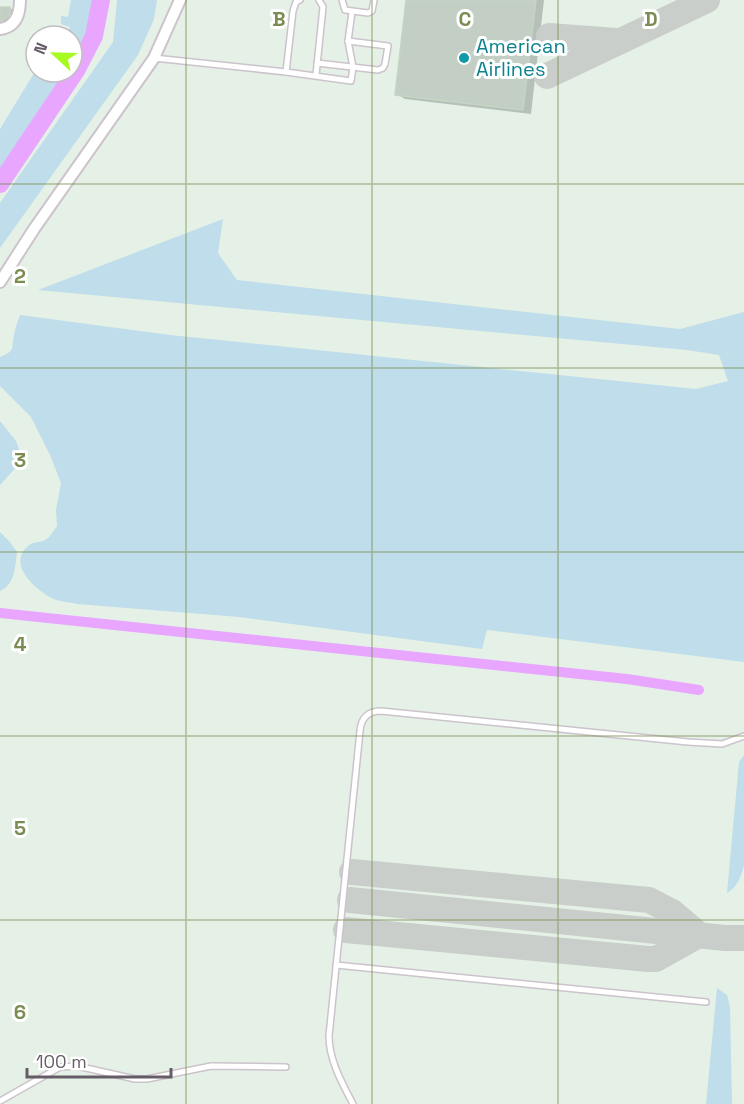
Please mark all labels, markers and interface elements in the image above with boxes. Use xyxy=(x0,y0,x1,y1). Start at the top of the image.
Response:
text: B xyxy=(272,6,286,32)
text: C xyxy=(459,6,472,32)
text: D xyxy=(644,6,658,32)
north arrow xyxy=(24,24,84,84)
place label: American Airlines xyxy=(476,33,566,82)
text: N xyxy=(29,40,52,57)
marker: American Airlines xyxy=(457,51,471,65)
text: 2 xyxy=(14,263,26,289)
text: 3 xyxy=(14,447,26,473)
text: 4 xyxy=(14,631,27,657)
text: 5 xyxy=(14,815,26,841)
text: 6 xyxy=(14,999,26,1025)
scale bar xyxy=(27,1041,171,1079)
text: 100 m xyxy=(36,1050,87,1073)

